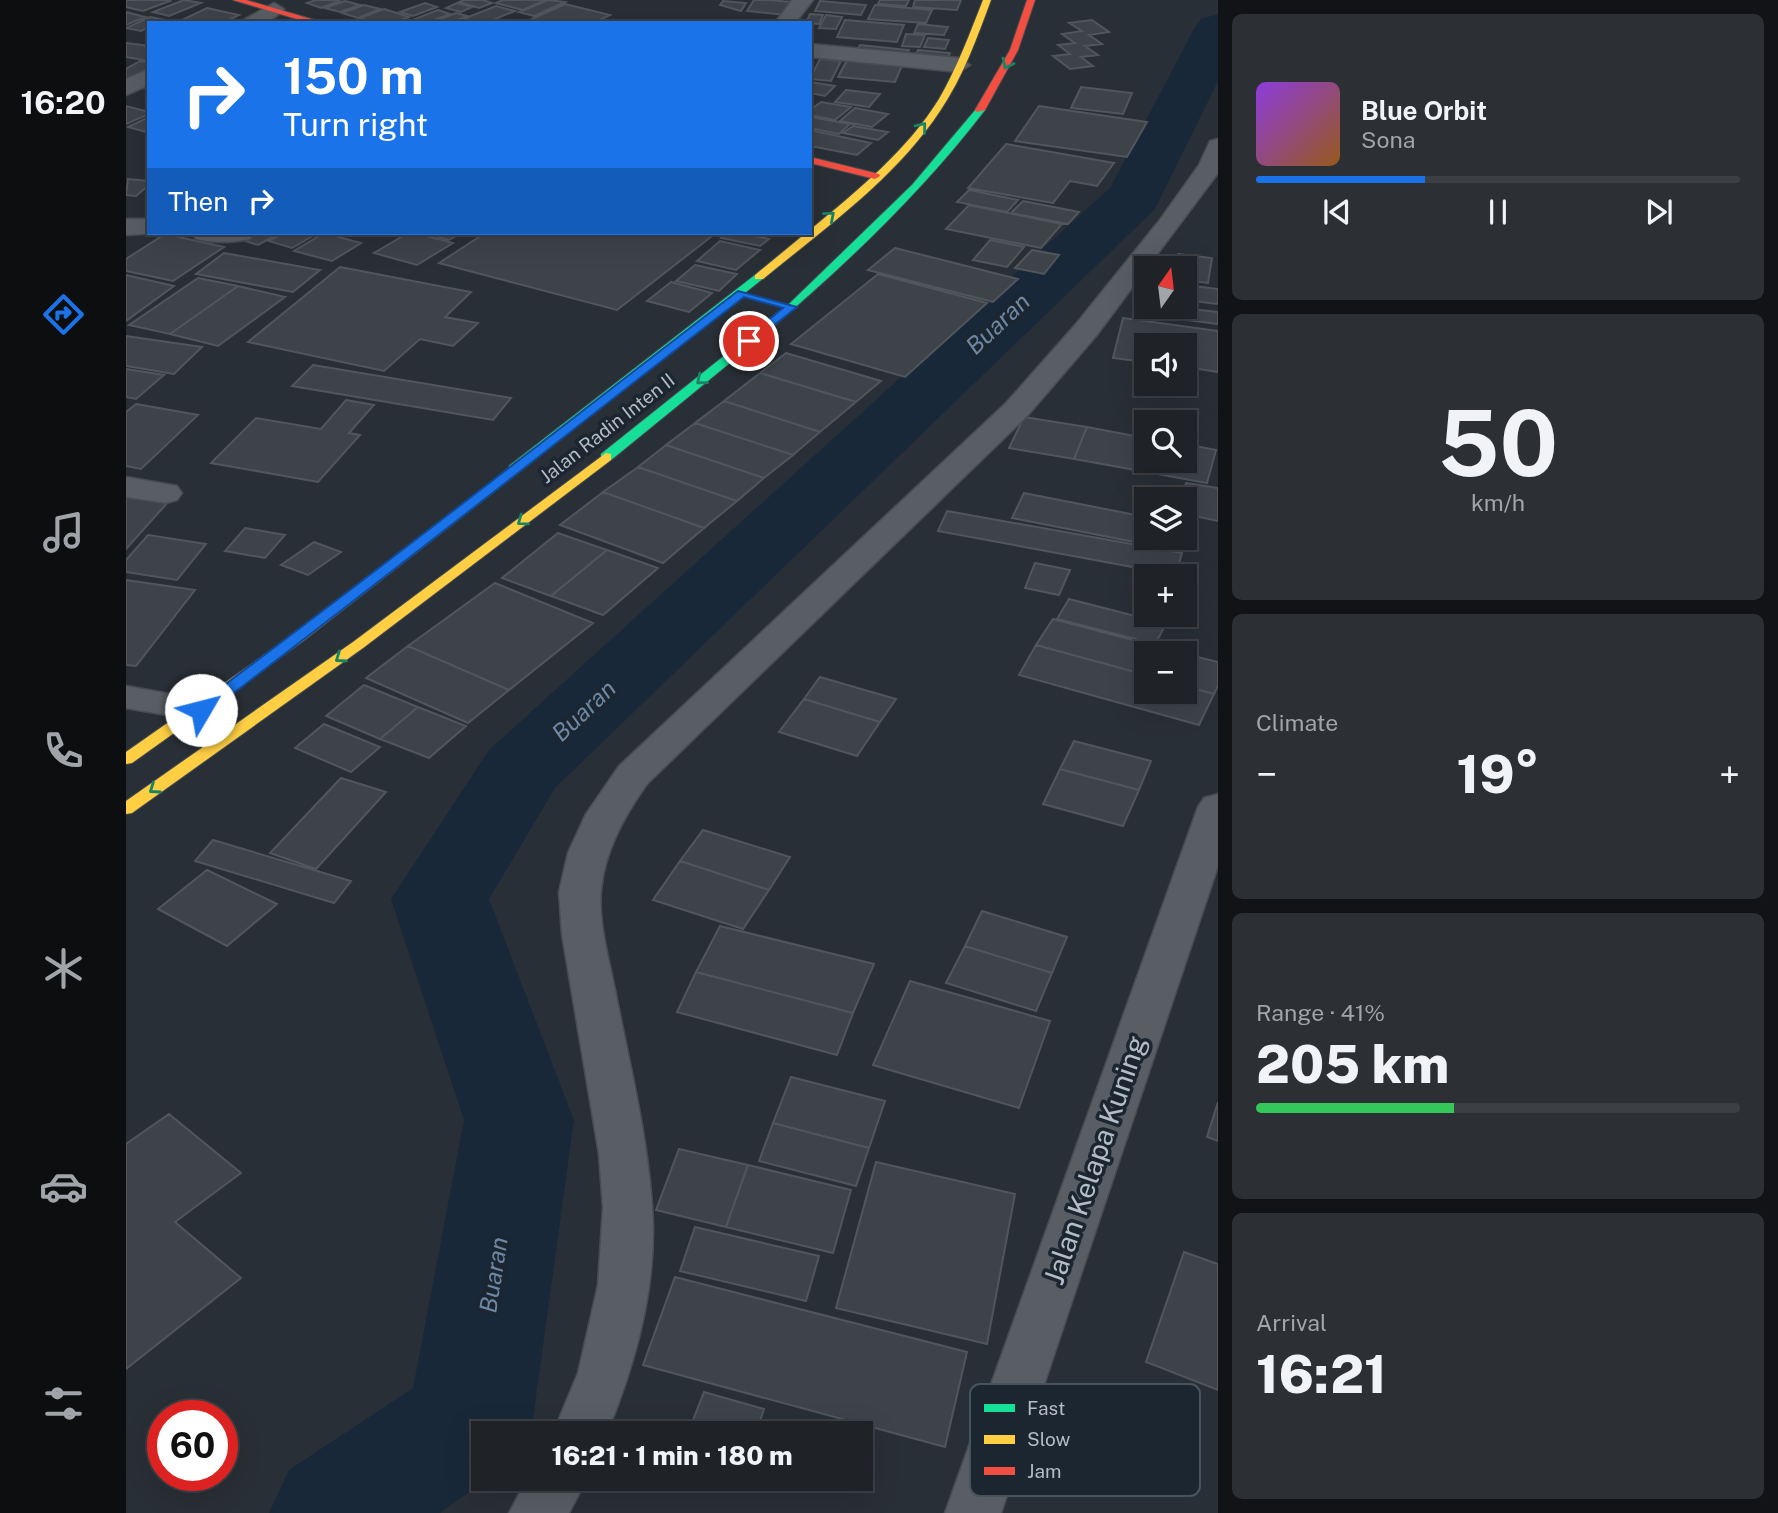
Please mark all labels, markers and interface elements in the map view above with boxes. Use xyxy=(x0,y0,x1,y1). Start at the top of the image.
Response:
text: 150 m xyxy=(283,47,424,105)
icon: right xyxy=(168,49,259,140)
one-way arrow xyxy=(1002,57,1016,69)
text: 16:20 xyxy=(20,84,106,121)
text: Blue Orbit xyxy=(1361,95,1487,126)
text: Turn right xyxy=(283,106,428,143)
one-way arrow xyxy=(914,122,927,135)
text: Sona xyxy=(1361,126,1415,153)
icon: right xyxy=(242,182,280,220)
text: Then xyxy=(168,186,228,217)
icon: previous xyxy=(1318,193,1356,231)
icon: pause xyxy=(1479,193,1517,231)
icon: next xyxy=(1640,193,1678,231)
one-way arrow xyxy=(822,212,835,224)
north arrow xyxy=(1134,256,1197,318)
map controls xyxy=(1134,256,1197,704)
water label: Buaran xyxy=(960,287,1035,360)
icon: directions xyxy=(39,290,88,339)
pin xyxy=(719,311,779,371)
icon: arrive xyxy=(730,322,768,360)
button: sound xyxy=(1134,333,1197,396)
street label: Jalan Radin Inten II xyxy=(535,369,679,487)
one-way arrow xyxy=(696,372,708,385)
text: 50 xyxy=(1438,390,1558,496)
button: search xyxy=(1134,410,1197,473)
button: layers xyxy=(1134,487,1197,550)
text: km/h xyxy=(1471,489,1525,516)
icon: music xyxy=(39,508,88,557)
one-way arrow xyxy=(517,513,530,525)
button: + xyxy=(1134,564,1197,627)
button: − xyxy=(1134,641,1197,704)
one-way arrow xyxy=(335,650,348,662)
position arrow xyxy=(164,673,238,747)
water label: Buaran xyxy=(546,674,621,747)
text: Climate xyxy=(1256,709,1338,736)
icon: phone xyxy=(39,726,88,775)
text: 19° xyxy=(1457,744,1539,805)
text: − xyxy=(1256,752,1277,797)
text: + xyxy=(1719,752,1740,797)
one-way arrow xyxy=(149,781,162,793)
icon: climate xyxy=(39,944,88,993)
text: Range · 41% xyxy=(1256,999,1385,1026)
street label: Jalan Kelapa Kuning xyxy=(1036,1031,1153,1289)
text: 205 km xyxy=(1256,1034,1449,1095)
icon: car xyxy=(39,1162,88,1211)
water label: Buaran xyxy=(473,1235,513,1315)
text: Arrival xyxy=(1256,1309,1327,1336)
text: 16:21 xyxy=(1256,1344,1387,1405)
icon: filters xyxy=(39,1379,88,1428)
legend xyxy=(970,1384,1200,1496)
text: Fast xyxy=(1027,1397,1065,1419)
speed limit sign: 60 xyxy=(147,1400,238,1491)
text: Slow xyxy=(1027,1428,1071,1450)
text: 16:21 · 1 min · 180 m xyxy=(551,1440,793,1471)
text: Jam xyxy=(1027,1460,1061,1482)

